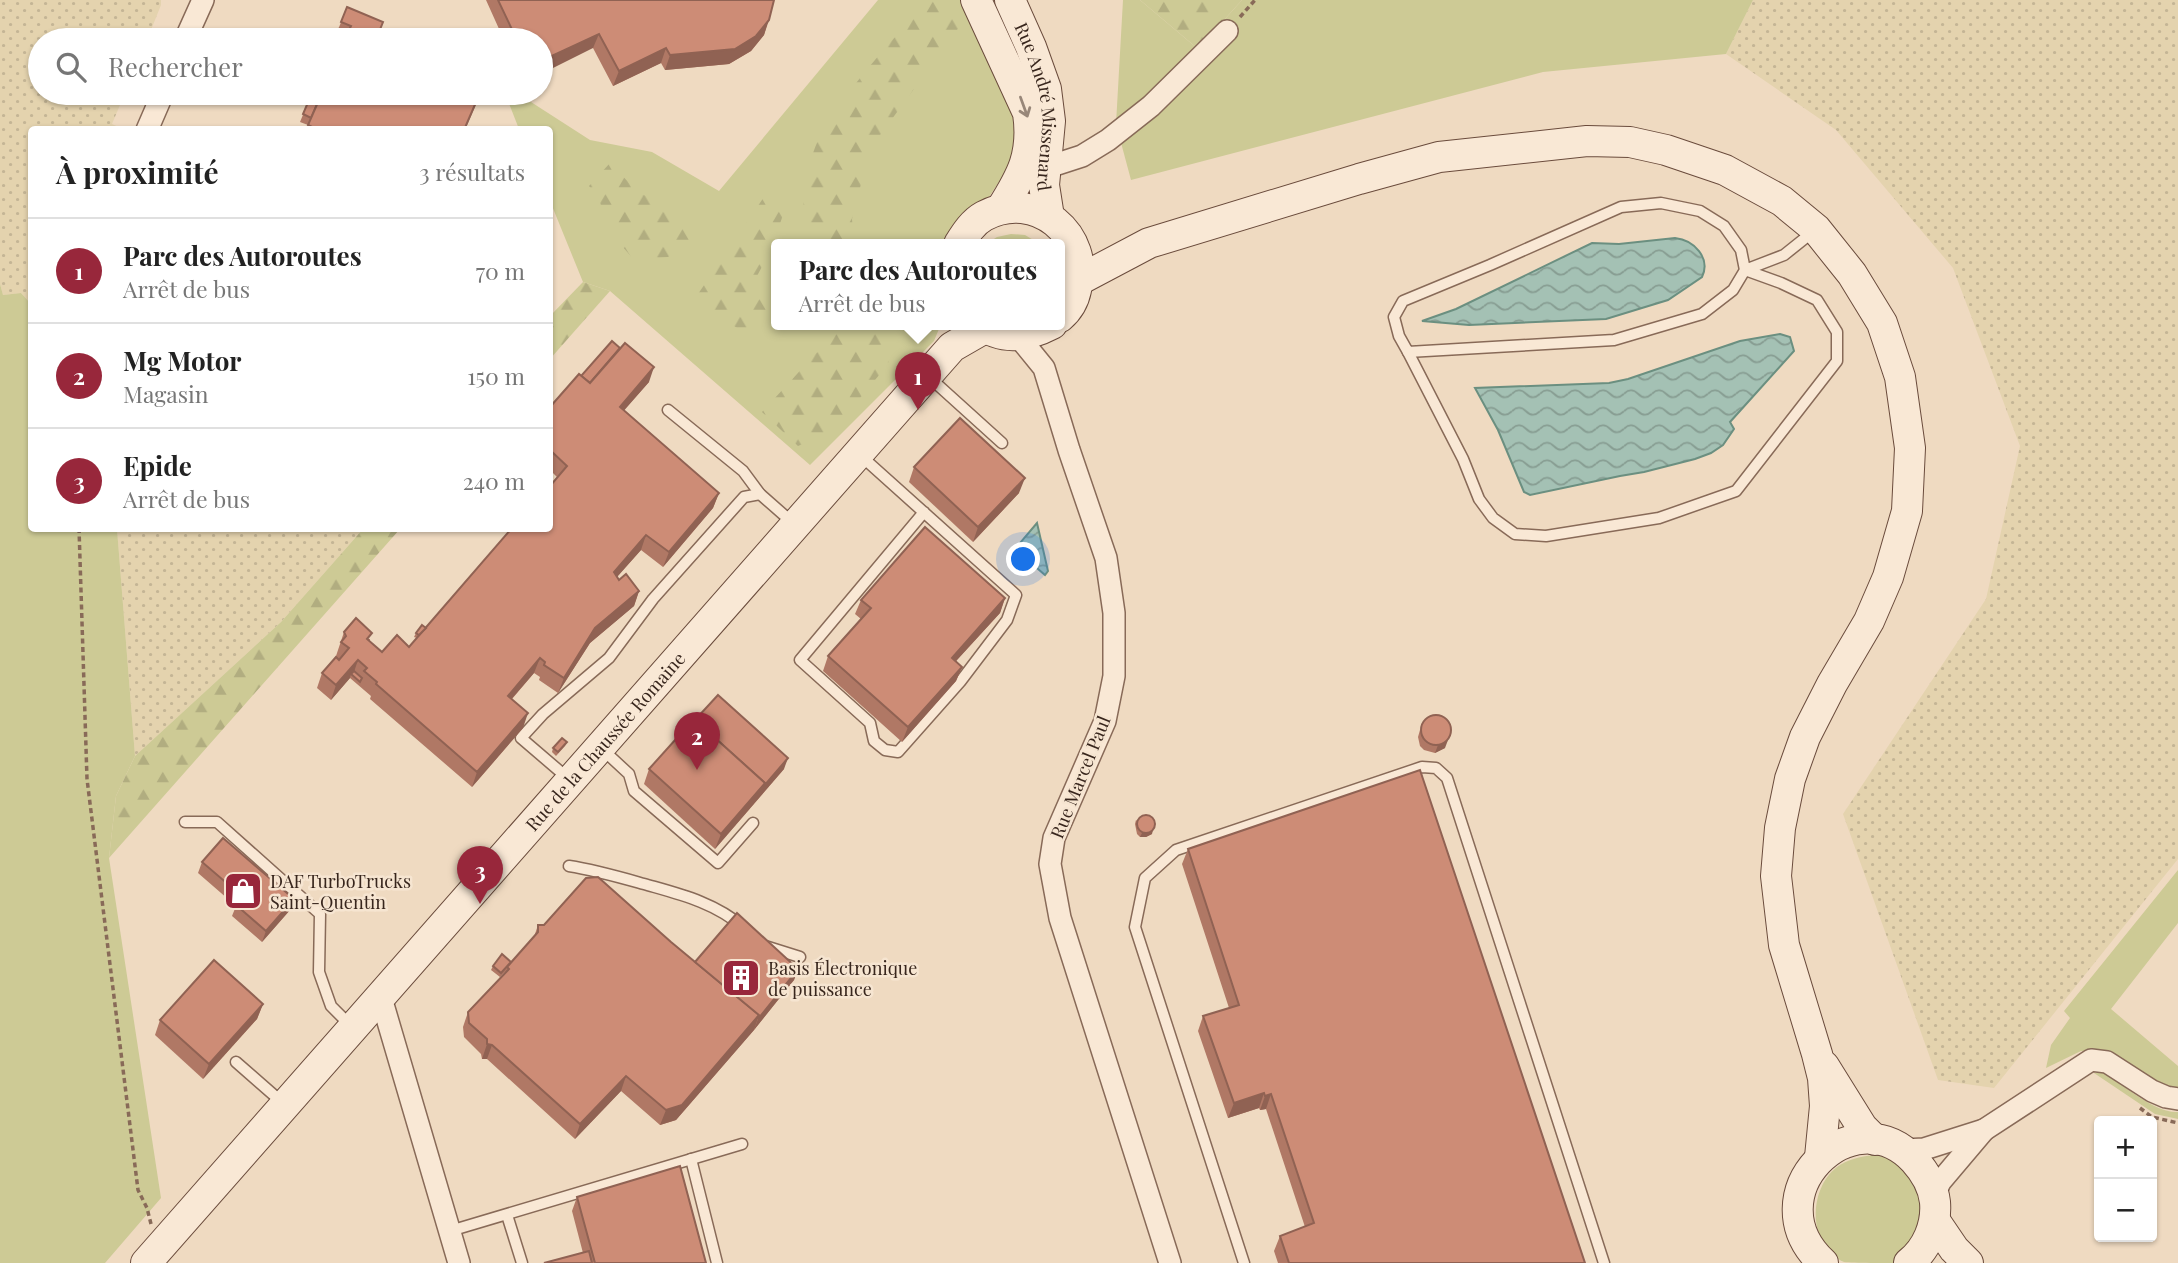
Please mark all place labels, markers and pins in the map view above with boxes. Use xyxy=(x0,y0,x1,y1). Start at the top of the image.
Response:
pin: 1 xyxy=(895,352,941,410)
pin: 2 xyxy=(674,712,720,770)
pin: 3 xyxy=(457,846,503,904)
place label: DAF TurboTrucks Saint-Quentin xyxy=(270,869,411,914)
shop icon: DAF TurboTrucks Saint-Quentin xyxy=(222,870,264,912)
place label: Basis Électronique de puissance xyxy=(768,956,917,1001)
building icon: Basis Électronique de puissance xyxy=(720,957,762,999)

